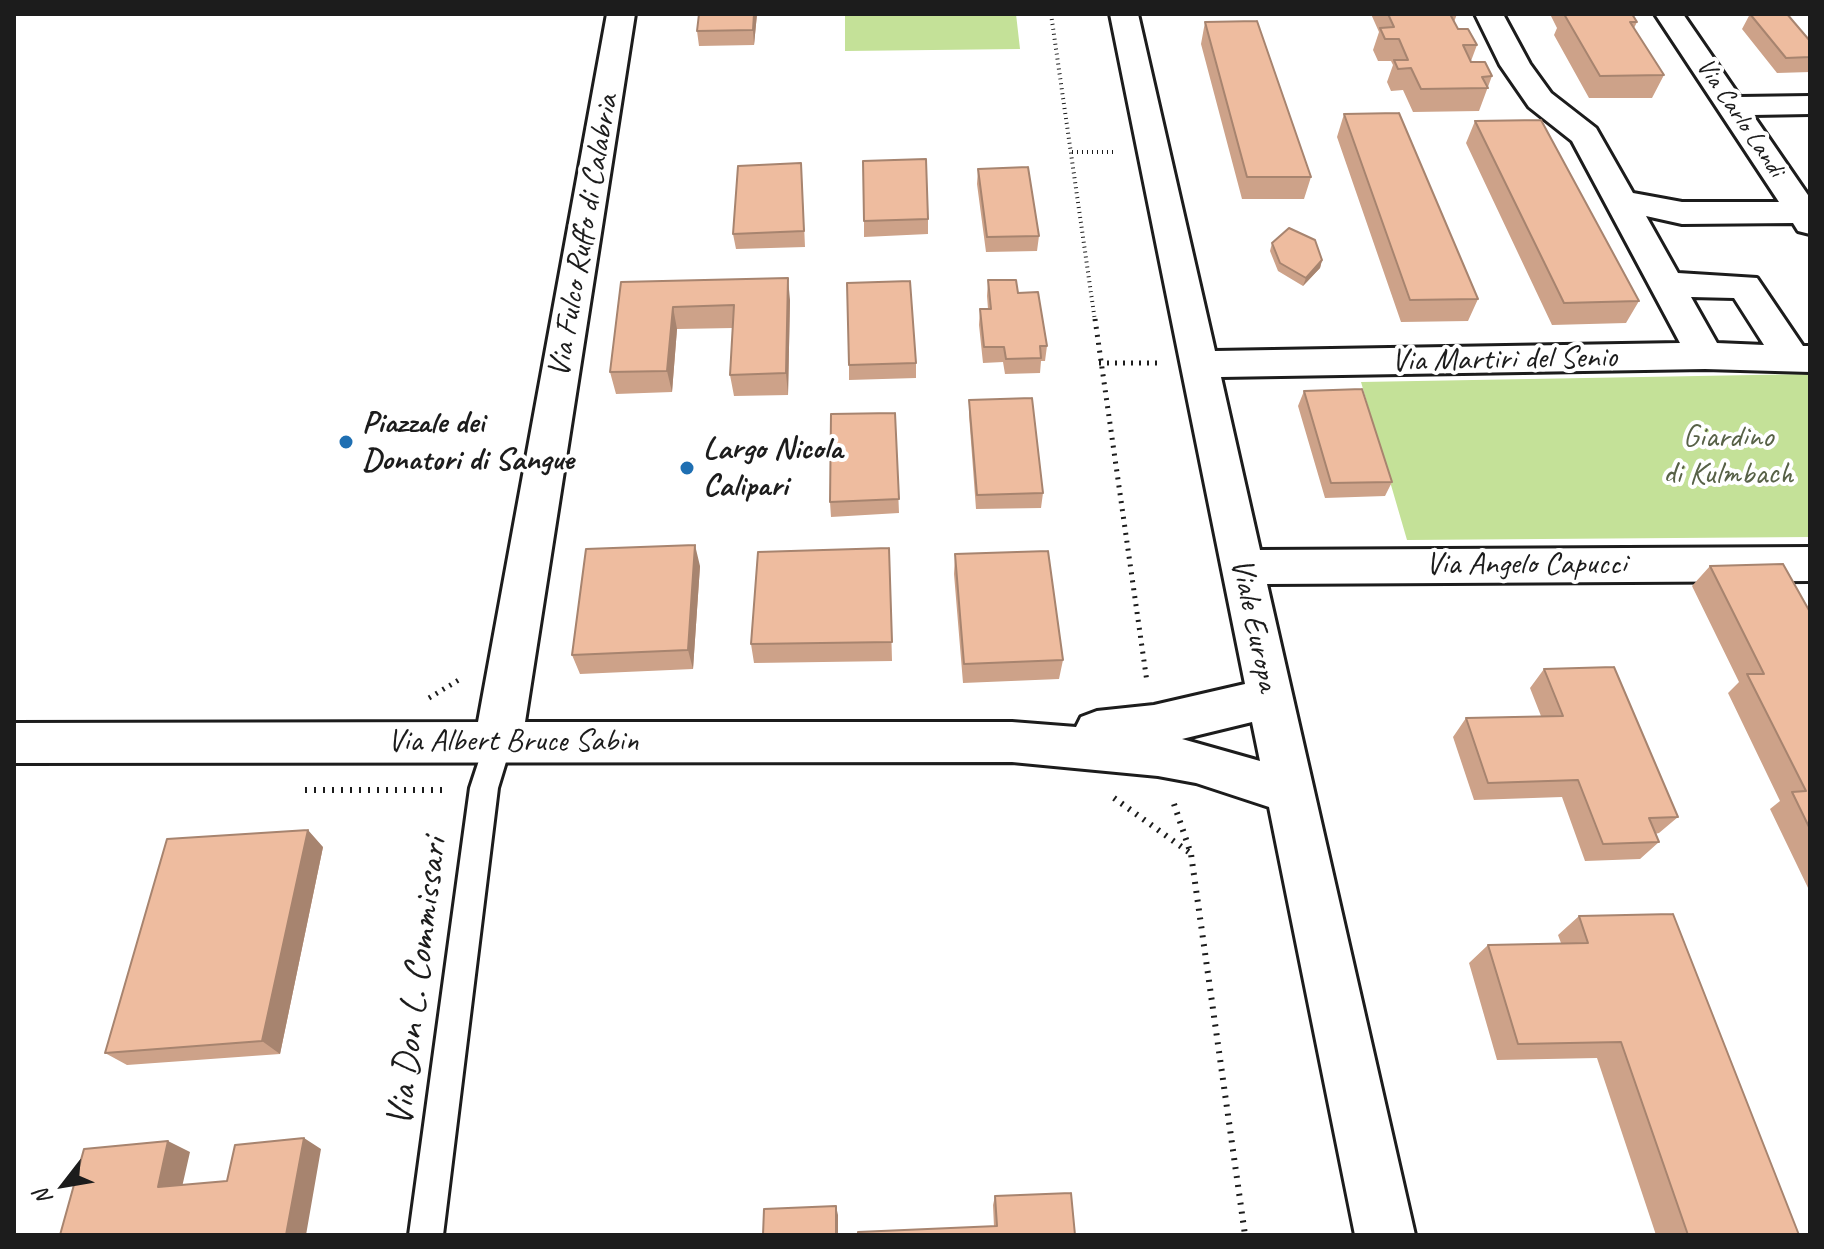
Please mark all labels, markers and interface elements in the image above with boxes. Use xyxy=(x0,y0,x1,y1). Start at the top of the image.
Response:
street label: Via Carlo Landi xyxy=(1689,53,1791,183)
street label: Via Fulco Ruffo di Calabria xyxy=(540,92,628,380)
street label: Via Martiri del Senio xyxy=(1391,339,1617,381)
place label: Piazzale dei Donatori di Sangue xyxy=(362,405,574,480)
park label: Giardino di Kulmbach xyxy=(1663,419,1793,494)
place label: Largo Nicola Calipari xyxy=(703,431,842,506)
marker: Piazzale dei Donatori di Sangue xyxy=(337,433,355,451)
marker: Largo Nicola Calipari xyxy=(678,459,696,477)
street label: Via Angelo Capucci xyxy=(1426,546,1626,584)
street label: Viale Europa xyxy=(1221,555,1287,695)
street label: Via Albert Bruce Sabin xyxy=(388,723,638,761)
street label: Via Don L. Commissari xyxy=(378,835,458,1129)
north arrow xyxy=(24,1145,104,1225)
text: N xyxy=(28,1184,59,1210)

